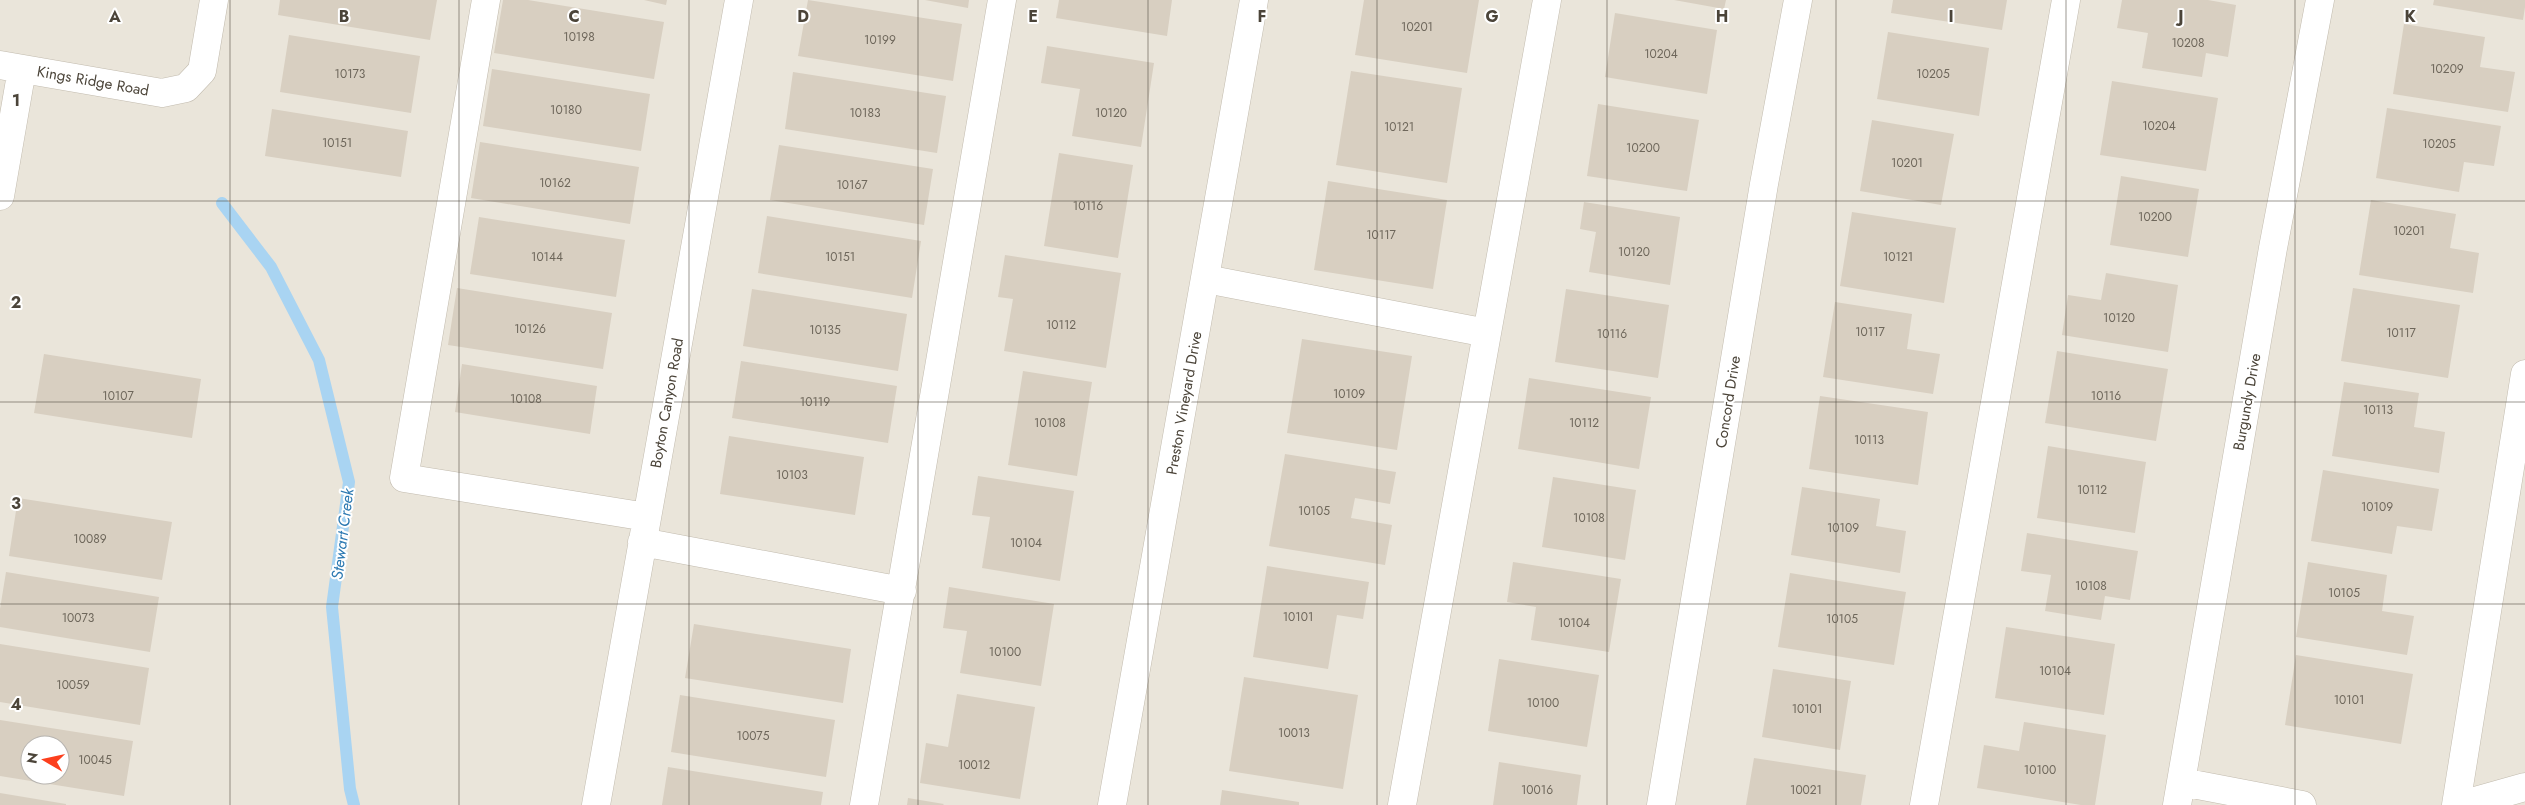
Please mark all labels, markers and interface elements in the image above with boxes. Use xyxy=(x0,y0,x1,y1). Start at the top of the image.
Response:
text: A xyxy=(108,5,121,28)
text: B xyxy=(339,5,349,28)
text: C xyxy=(568,5,580,28)
text: D xyxy=(797,5,809,28)
text: E xyxy=(1028,5,1038,28)
text: F xyxy=(1258,5,1266,28)
text: G xyxy=(1485,5,1499,28)
text: H xyxy=(1716,5,1728,28)
text: I xyxy=(1948,5,1954,28)
text: J xyxy=(2175,5,2184,28)
text: K xyxy=(2404,5,2416,28)
house number: 10201 xyxy=(1401,18,1433,36)
house number: 10198 xyxy=(563,28,595,46)
house number: 10199 xyxy=(864,31,896,49)
house number: 10208 xyxy=(2171,34,2205,52)
house number: 10204 xyxy=(1644,45,1678,63)
street label: Kings Ridge Road xyxy=(35,60,151,102)
house number: 10209 xyxy=(2430,60,2464,78)
house number: 10173 xyxy=(335,65,366,83)
house number: 10205 xyxy=(1916,65,1950,83)
text: 1 xyxy=(12,89,20,112)
house number: 10180 xyxy=(550,101,582,119)
house number: 10183 xyxy=(849,104,881,122)
house number: 10120 xyxy=(1095,104,1127,122)
house number: 10204 xyxy=(2142,117,2176,135)
house number: 10121 xyxy=(1384,118,1414,136)
house number: 10151 xyxy=(322,134,352,152)
house number: 10205 xyxy=(2422,135,2456,153)
house number: 10200 xyxy=(1626,139,1660,157)
house number: 10201 xyxy=(1891,154,1923,172)
house number: 10162 xyxy=(539,174,571,192)
house number: 10167 xyxy=(836,176,868,194)
house number: 10116 xyxy=(1073,197,1103,215)
house number: 10200 xyxy=(2138,208,2172,226)
house number: 10201 xyxy=(2393,222,2425,240)
house number: 10117 xyxy=(1366,226,1397,244)
house number: 10120 xyxy=(1618,243,1650,261)
house number: 10144 xyxy=(531,248,563,266)
house number: 10151 xyxy=(825,248,855,266)
house number: 10121 xyxy=(1883,248,1913,266)
text: 2 xyxy=(11,291,21,314)
house number: 10120 xyxy=(2103,309,2135,327)
house number: 10112 xyxy=(1046,316,1076,334)
house number: 10126 xyxy=(514,320,546,338)
house number: 10135 xyxy=(809,321,841,339)
house number: 10117 xyxy=(1855,323,1886,341)
house number: 10117 xyxy=(2386,324,2417,342)
house number: 10116 xyxy=(1597,325,1627,343)
street label: Preston Vineyard Drive xyxy=(1161,329,1207,476)
street label: Boyton Canyon Road xyxy=(645,336,689,470)
street label: Burgundy Drive xyxy=(2228,351,2266,452)
street label: Concord Drive xyxy=(1710,354,1746,450)
house number: 10109 xyxy=(1333,385,1365,403)
house number: 10107 xyxy=(102,387,134,405)
house number: 10116 xyxy=(2091,387,2121,405)
house number: 10108 xyxy=(510,390,542,408)
house number: 10119 xyxy=(800,393,830,411)
house number: 10113 xyxy=(2363,401,2393,419)
house number: 10108 xyxy=(1034,414,1066,432)
house number: 10112 xyxy=(1569,414,1599,432)
house number: 10113 xyxy=(1854,431,1884,449)
house number: 10103 xyxy=(776,466,808,484)
house number: 10112 xyxy=(2077,481,2107,499)
water label: Stewart Creek xyxy=(325,486,360,581)
text: 3 xyxy=(11,492,21,515)
house number: 10109 xyxy=(2361,498,2393,516)
house number: 10105 xyxy=(1298,502,1330,520)
house number: 10108 xyxy=(1573,509,1605,527)
house number: 10109 xyxy=(1827,519,1859,537)
house number: 10089 xyxy=(73,530,107,548)
house number: 10104 xyxy=(1010,534,1042,552)
house number: 10108 xyxy=(2075,577,2107,595)
house number: 10105 xyxy=(2328,584,2360,602)
house number: 10101 xyxy=(1283,608,1313,626)
house number: 10073 xyxy=(62,609,95,627)
house number: 10105 xyxy=(1826,610,1858,628)
house number: 10104 xyxy=(1558,614,1590,632)
house number: 10100 xyxy=(989,643,1021,661)
house number: 10104 xyxy=(2039,662,2071,680)
house number: 10059 xyxy=(56,676,90,694)
house number: 10101 xyxy=(2334,691,2364,709)
text: 4 xyxy=(10,693,22,716)
house number: 10100 xyxy=(1527,694,1559,712)
house number: 10101 xyxy=(1792,700,1822,718)
house number: 10013 xyxy=(1278,724,1310,742)
house number: 10075 xyxy=(737,727,770,745)
north arrow xyxy=(20,735,70,785)
text: N xyxy=(21,751,43,765)
house number: 10045 xyxy=(78,751,112,769)
house number: 10012 xyxy=(958,756,990,774)
house number: 10100 xyxy=(2024,761,2056,779)
house number: 10016 xyxy=(1521,781,1553,799)
house number: 10021 xyxy=(1790,781,1822,799)

